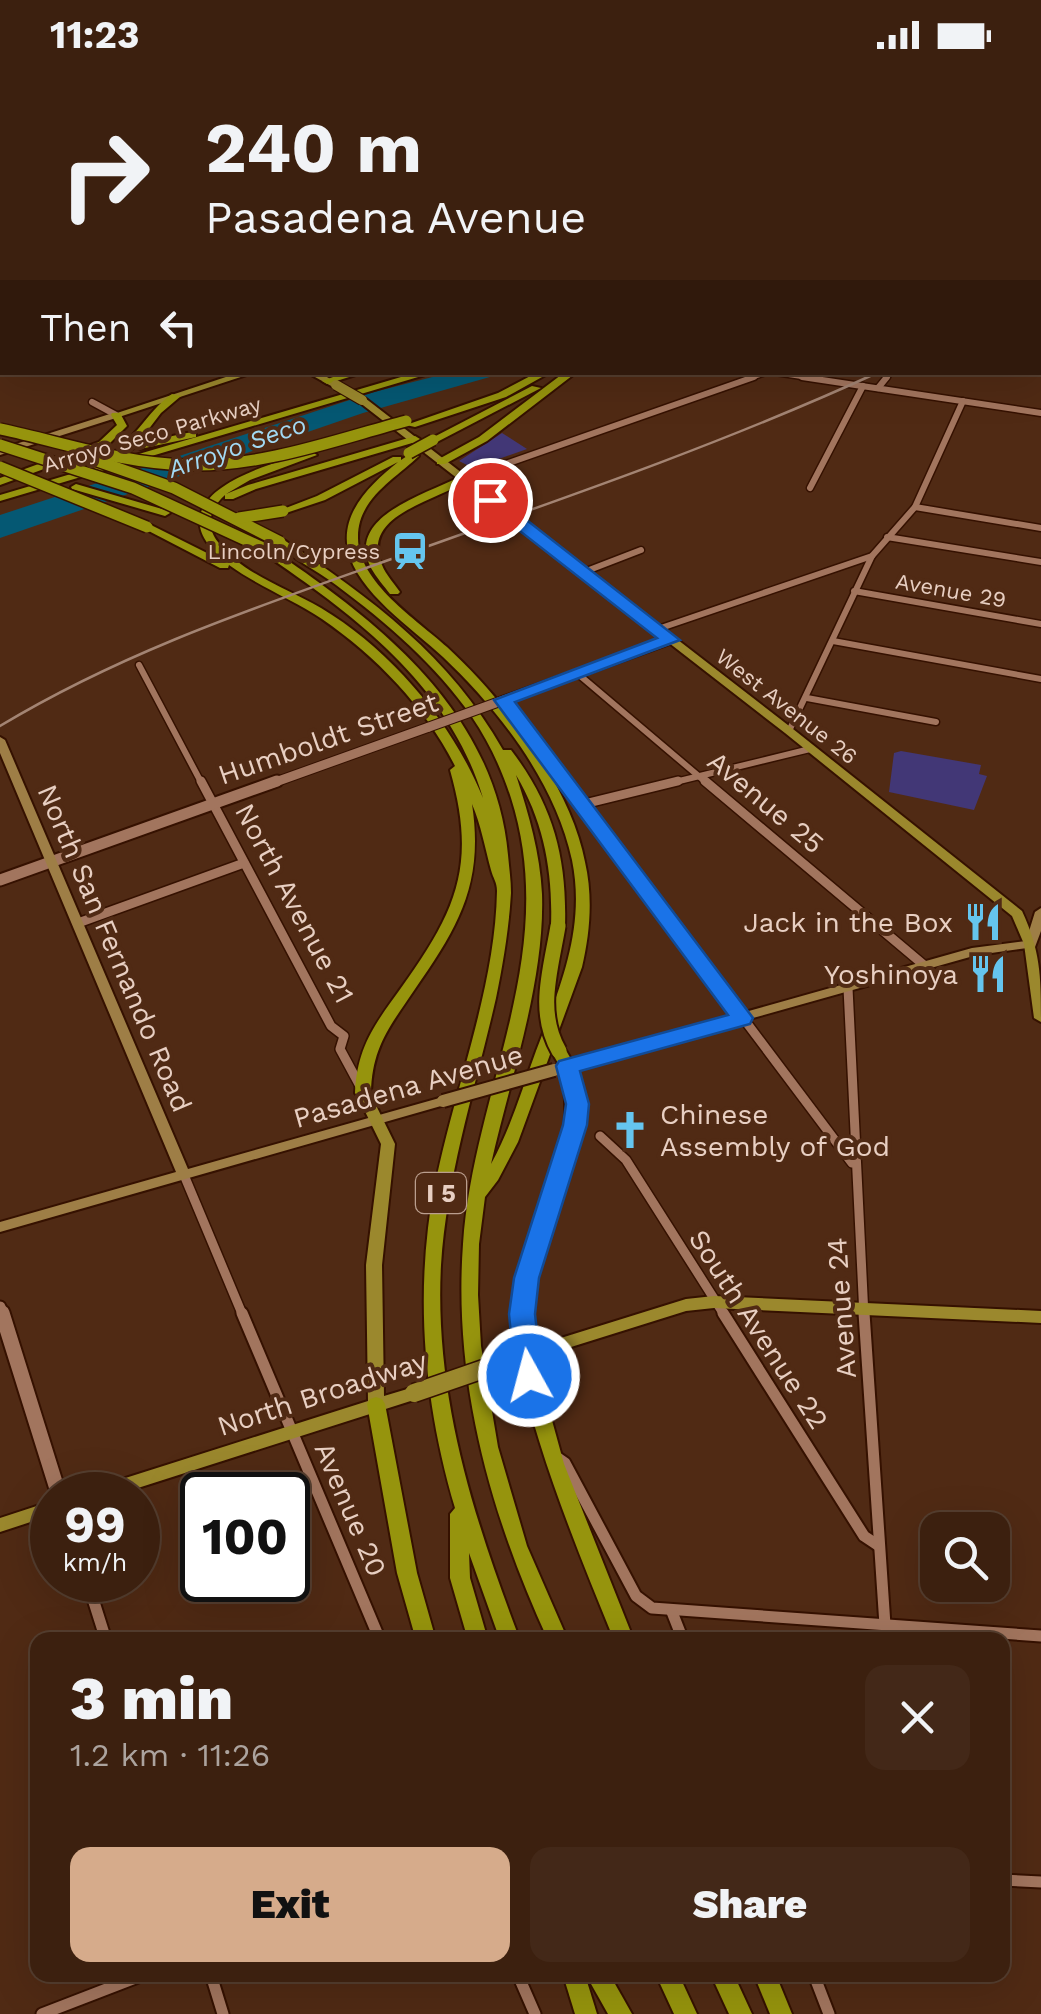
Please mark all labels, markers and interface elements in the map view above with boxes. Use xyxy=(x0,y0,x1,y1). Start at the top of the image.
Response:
text: 11:23 xyxy=(50,13,139,57)
text: 240 m xyxy=(205,107,422,189)
icon: right xyxy=(40,110,170,240)
text: Pasadena Avenue xyxy=(205,191,586,244)
icon: left xyxy=(151,300,206,355)
text: Then xyxy=(40,306,131,350)
street label: Arroyo Seco Parkway xyxy=(40,390,264,478)
water label: Arroyo Seco xyxy=(164,408,310,484)
pin xyxy=(448,458,533,543)
icon: arrive xyxy=(463,473,518,528)
station icon: Lincoln/Cypress xyxy=(389,530,431,572)
place label: Lincoln/Cypress xyxy=(208,539,380,564)
street label: Avenue 29 xyxy=(894,568,1008,613)
street label: West Avenue 26 xyxy=(711,644,862,769)
street label: Humboldt Street xyxy=(214,685,443,792)
street label: Avenue 25 xyxy=(701,744,830,860)
street label: North San Fernando Road xyxy=(30,779,199,1117)
street label: North Avenue 21 xyxy=(228,798,361,1009)
restaurant icon: Jack in the Box xyxy=(962,901,1004,943)
place label: Jack in the Box xyxy=(743,906,953,939)
restaurant icon: Yoshinoya xyxy=(967,953,1009,995)
place label: Yoshinoya xyxy=(824,958,958,991)
street label: Pasadena Avenue xyxy=(290,1038,527,1135)
place label: Chinese Assembly of God xyxy=(660,1098,890,1163)
church icon: Chinese Assembly of God xyxy=(609,1109,651,1151)
road number: I 5 xyxy=(416,1173,466,1213)
street label: South Avenue 22 xyxy=(682,1224,835,1435)
street label: Avenue 24 xyxy=(820,1236,863,1380)
position arrow xyxy=(477,1324,581,1428)
street label: North Broadway xyxy=(213,1344,432,1443)
street label: Avenue 20 xyxy=(308,1437,394,1581)
speed limit sign: 100 xyxy=(180,1472,310,1602)
text: 99 xyxy=(64,1495,126,1554)
map controls xyxy=(920,1512,1010,1602)
button: search xyxy=(920,1512,1010,1602)
text: km/h xyxy=(63,1548,127,1577)
text: 3 min xyxy=(70,1663,233,1734)
button: close xyxy=(865,1665,970,1770)
text: 1.2 km · 11:26 xyxy=(70,1736,270,1774)
button: Exit xyxy=(70,1847,510,1962)
button: Share xyxy=(530,1847,970,1962)

